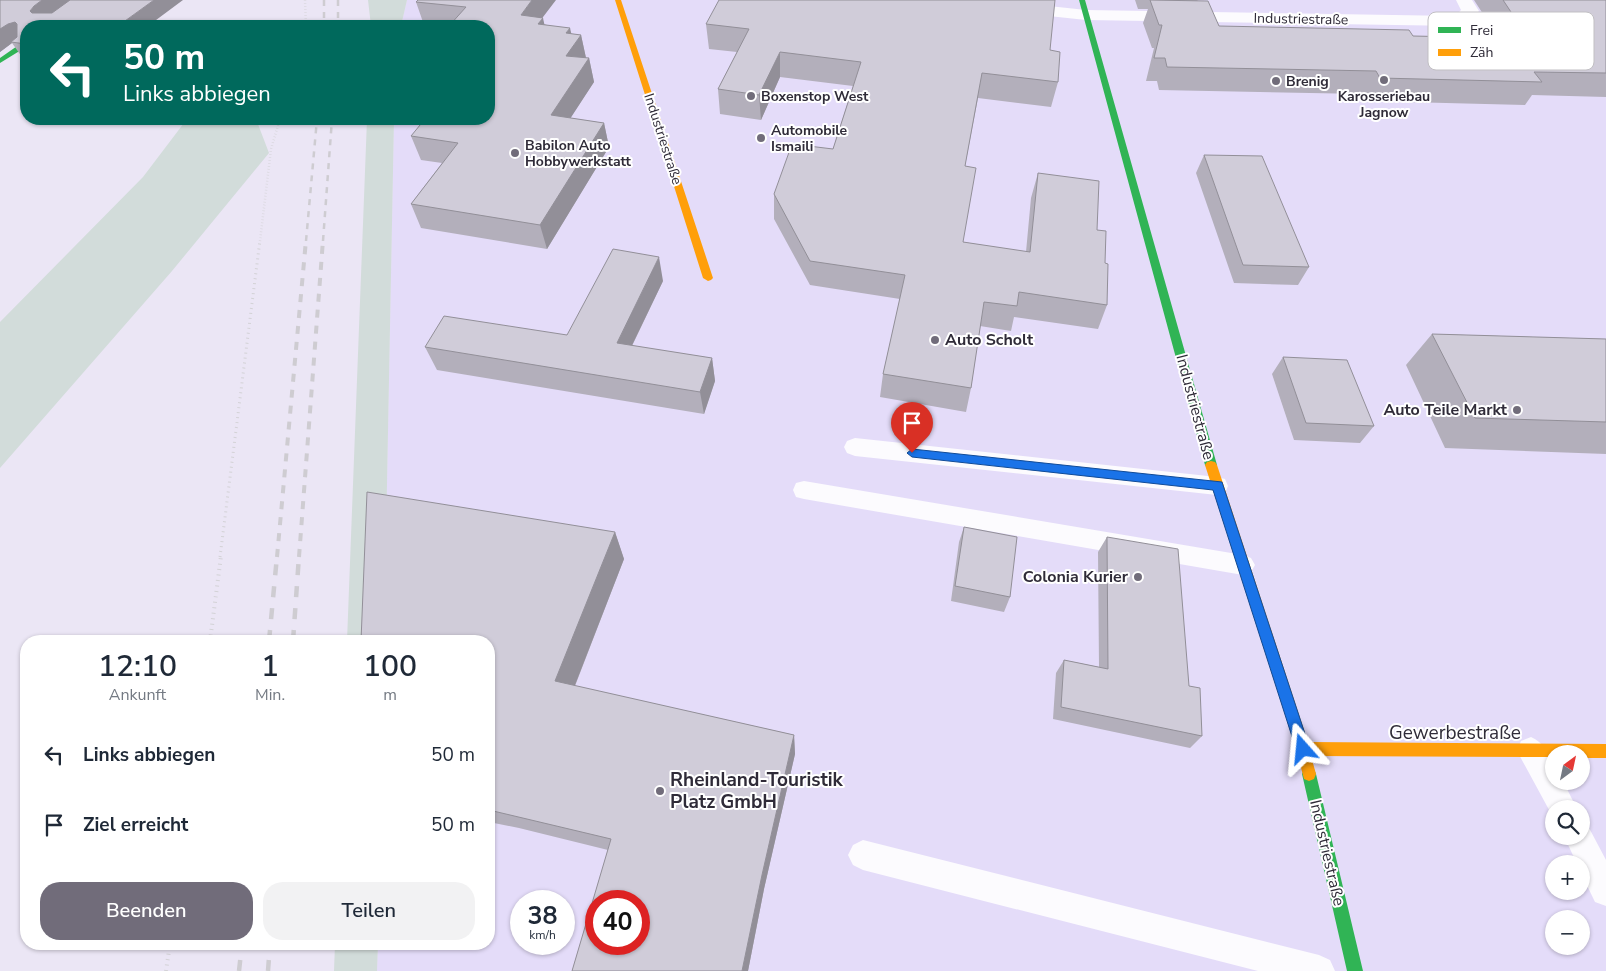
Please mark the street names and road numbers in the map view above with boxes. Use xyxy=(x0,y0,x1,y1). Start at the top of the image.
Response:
street label: Industriestraße xyxy=(1253,9,1349,29)
street label: Industriestraße xyxy=(639,91,687,187)
street label: Industriestraße xyxy=(1170,352,1220,462)
street label: Gewerbestraße xyxy=(1389,720,1521,746)
street label: Industriestraße xyxy=(1304,798,1350,908)

